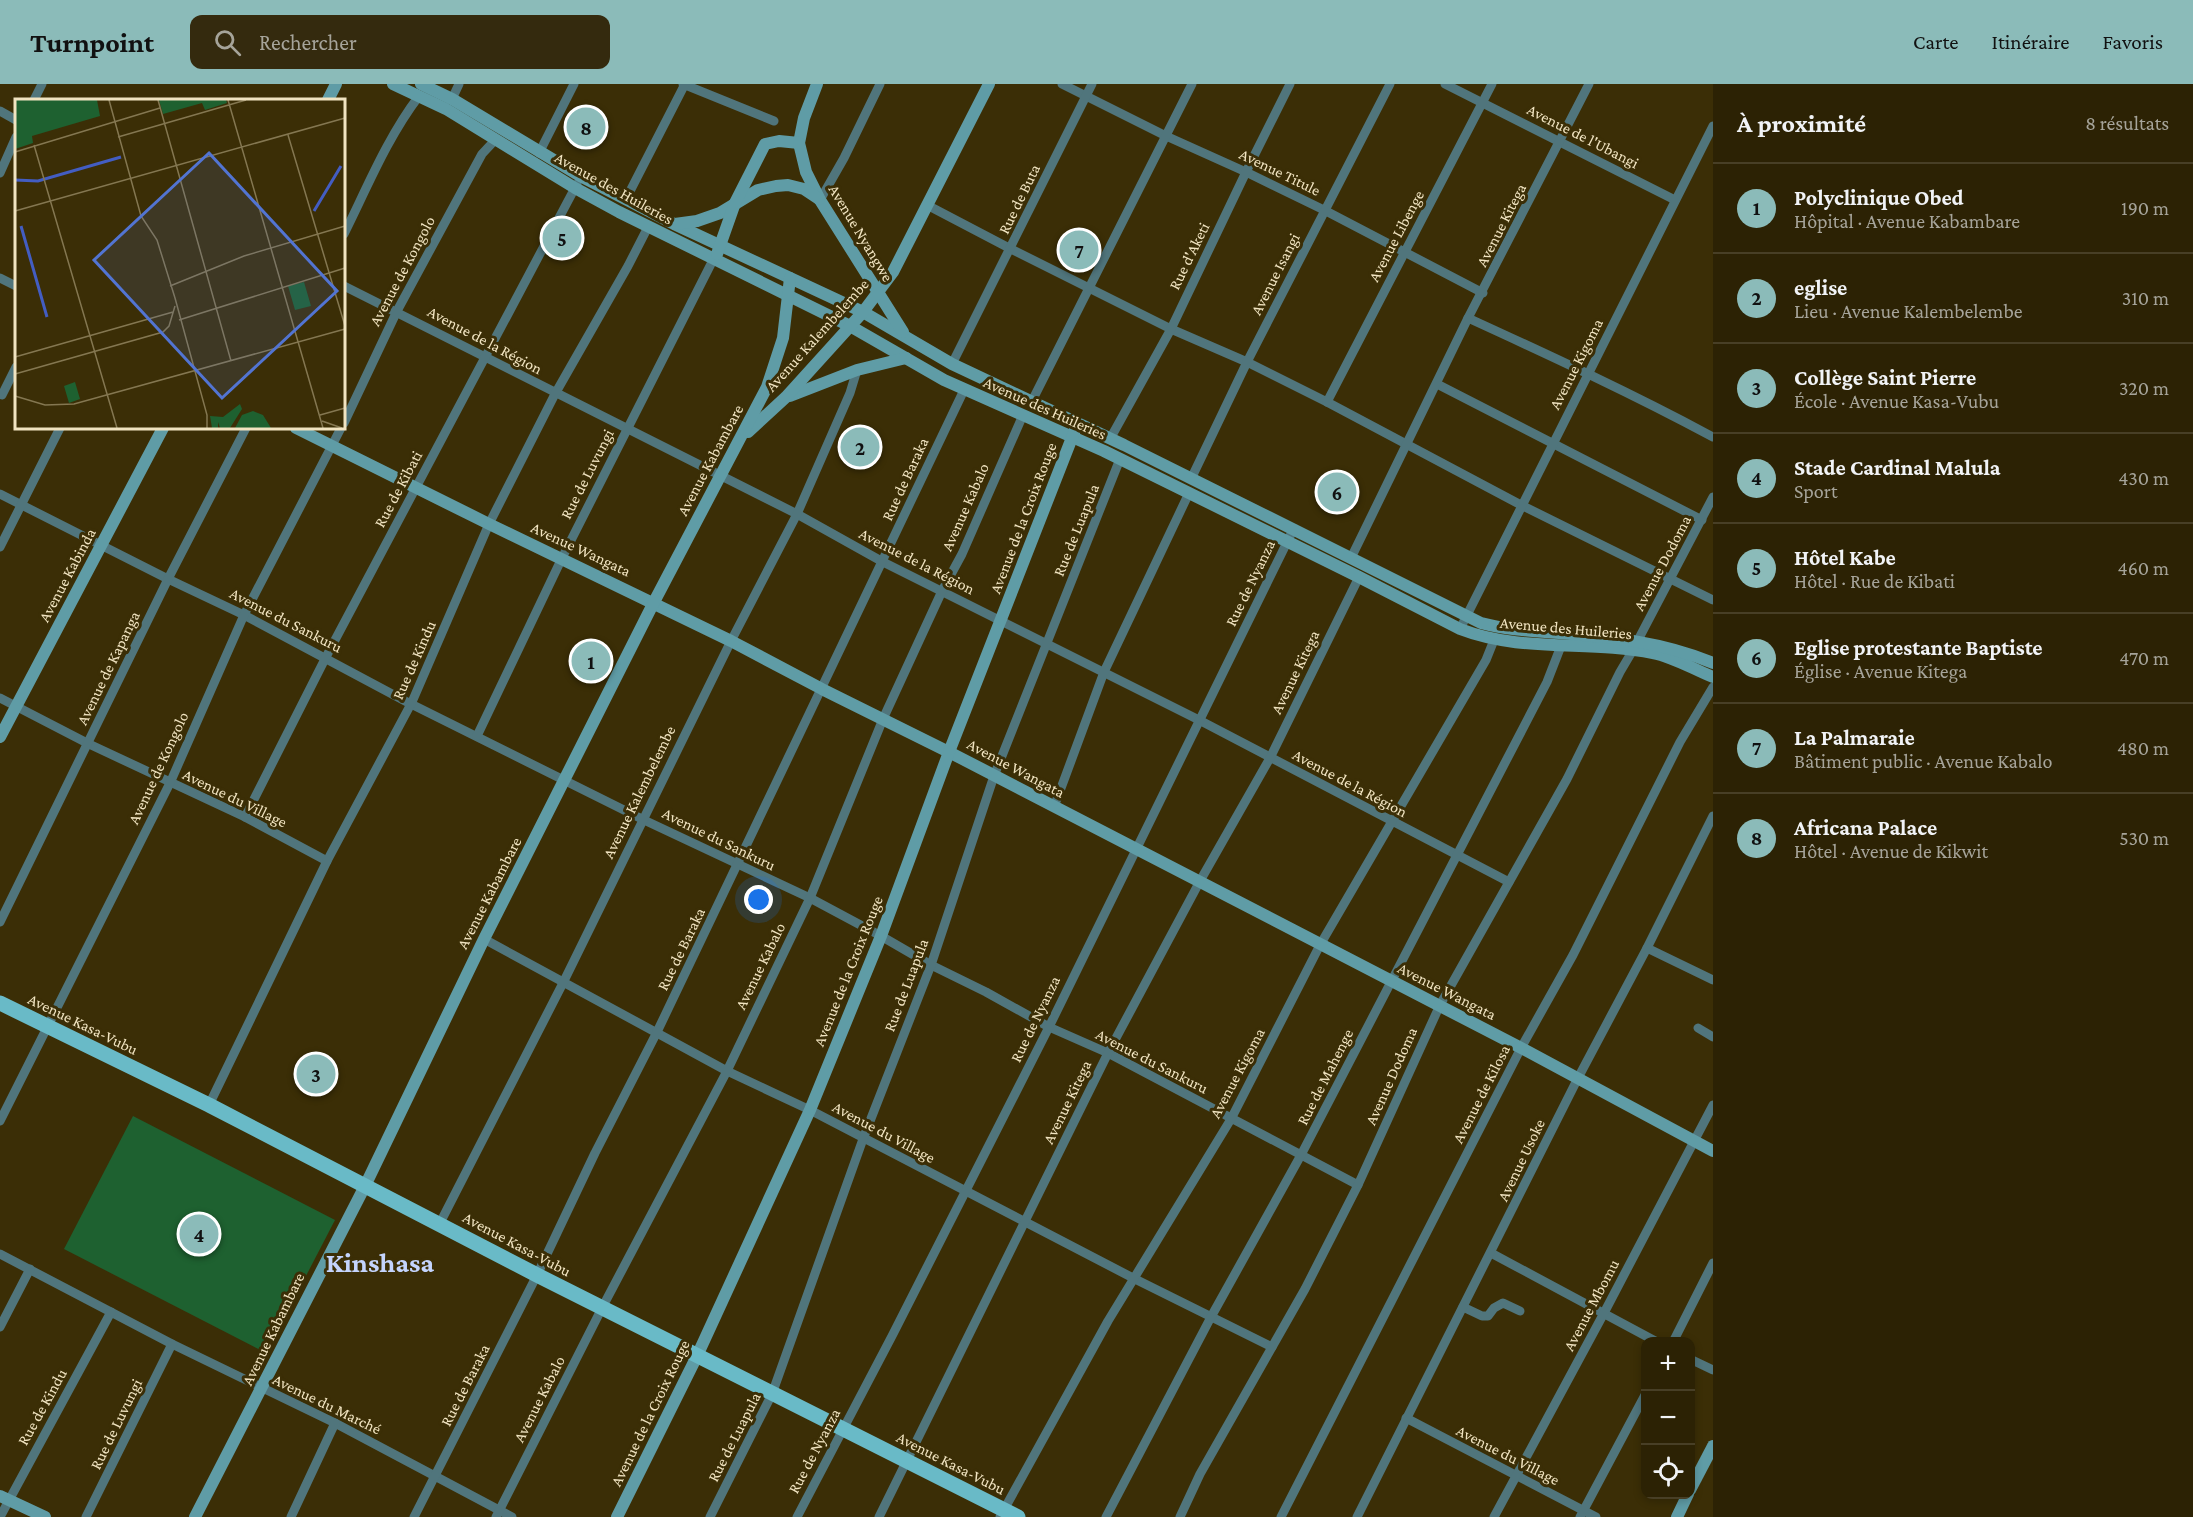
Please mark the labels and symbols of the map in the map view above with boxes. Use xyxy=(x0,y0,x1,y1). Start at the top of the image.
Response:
inset map xyxy=(15,99,345,429)
street label: Avenue de l'Ubangi xyxy=(1524,101,1642,172)
pin: 8 xyxy=(566,104,606,150)
street label: Avenue Titule xyxy=(1237,145,1323,199)
street label: Avenue des Huileries xyxy=(552,148,676,228)
street label: Rue de Buta xyxy=(995,161,1043,237)
street label: Avenue Kitega xyxy=(1473,180,1530,270)
street label: Avenue Nyangwe xyxy=(824,181,897,285)
street label: Avenue Libenge xyxy=(1365,187,1428,285)
street label: Avenue de Kongolo xyxy=(366,213,439,329)
pin: 5 xyxy=(542,216,582,260)
street label: Rue d'Aketi xyxy=(1166,220,1212,292)
pin: 7 xyxy=(1060,228,1098,272)
street label: Avenue Isangi xyxy=(1247,230,1304,318)
street label: Avenue Kalembelembe xyxy=(762,275,872,395)
street label: Avenue de la Région xyxy=(424,303,546,378)
street label: Avenue Kigoma xyxy=(1546,315,1607,413)
street label: Avenue des Huileries xyxy=(981,373,1109,443)
street label: Avenue Kabambare xyxy=(674,402,746,518)
pin: 2 xyxy=(840,424,880,470)
street label: Rue de Luvungi xyxy=(557,426,618,522)
street label: Rue de Baraka xyxy=(878,434,932,523)
street label: Avenue de la Croix Rouge xyxy=(986,440,1061,596)
street label: Rue de Kibati xyxy=(371,448,425,530)
street label: Avenue Kabalo xyxy=(938,460,992,554)
pin: 6 xyxy=(1318,470,1356,514)
street label: Rue de Luapula xyxy=(1050,481,1103,579)
street label: Avenue Dodoma xyxy=(1630,512,1695,613)
street label: Avenue Wangata xyxy=(528,519,634,581)
street label: Avenue Kabinda xyxy=(35,525,99,625)
street label: Avenue de la Région xyxy=(856,525,978,599)
street label: Rue de Nyanza xyxy=(1222,537,1279,629)
street label: Avenue du Sankuru xyxy=(227,584,345,656)
street label: Avenue de Kapanga xyxy=(73,608,144,728)
street label: Avenue des Huileries xyxy=(1499,614,1633,642)
street label: Rue de Kindu xyxy=(389,617,439,702)
street label: Avenue Kitega xyxy=(1267,627,1324,717)
pin: 1 xyxy=(572,638,610,684)
street label: Avenue de Kongolo xyxy=(125,709,192,827)
street label: Avenue Kalembelembe xyxy=(600,723,678,861)
street label: Avenue Wangata xyxy=(964,735,1068,802)
street label: Avenue de la Région xyxy=(1289,746,1411,821)
street label: Avenue du Village xyxy=(180,765,290,831)
street label: Avenue du Sankuru xyxy=(660,804,779,874)
street label: Avenue Kabambare xyxy=(453,834,525,952)
your location xyxy=(744,885,773,914)
street label: Avenue de la Croix Rouge xyxy=(810,893,887,1049)
street label: Rue de Baraka xyxy=(654,904,709,993)
street label: Avenue Kabalo xyxy=(732,920,788,1012)
street label: Rue de Luapula xyxy=(881,936,933,1034)
street label: Avenue Wangata xyxy=(1395,959,1499,1024)
street label: Rue de Nyanza xyxy=(1007,973,1064,1065)
street label: Avenue Kasa-Vubu xyxy=(25,990,141,1058)
street label: Avenue Dodoma xyxy=(1362,1024,1420,1128)
street label: Avenue du Sankuru xyxy=(1093,1025,1211,1097)
street label: Avenue Kigoma xyxy=(1206,1025,1269,1121)
street label: Rue de Mahenge xyxy=(1294,1026,1357,1128)
street label: Avenue de Kilosa xyxy=(1449,1042,1513,1146)
pin: 3 xyxy=(296,1052,336,1096)
street label: Avenue Kitega xyxy=(1039,1057,1096,1147)
street label: Avenue du Village xyxy=(829,1098,938,1167)
street label: Avenue Usoke xyxy=(1494,1116,1548,1204)
street label: Avenue Kasa-Vubu xyxy=(460,1208,574,1280)
pin: 4 xyxy=(180,1212,218,1256)
district label: Kinshasa xyxy=(326,1247,434,1278)
street label: Avenue Mbomu xyxy=(1560,1256,1622,1354)
street label: Avenue Kabambare xyxy=(238,1270,308,1388)
street label: Avenue de la Croix Rouge xyxy=(607,1337,694,1489)
street label: Rue de Baraka xyxy=(437,1341,493,1429)
street label: Avenue Kabalo xyxy=(510,1353,568,1445)
street label: Rue de Kindu xyxy=(14,1365,70,1448)
street label: Avenue du Marché xyxy=(270,1370,384,1438)
street label: Rue de Luvungi xyxy=(87,1376,146,1472)
street label: Rue de Luapula xyxy=(704,1389,765,1485)
street label: Rue de Nyanza xyxy=(785,1405,845,1497)
street label: Avenue du Village xyxy=(1453,1422,1562,1489)
street label: Avenue Kasa-Vubu xyxy=(894,1428,1009,1498)

